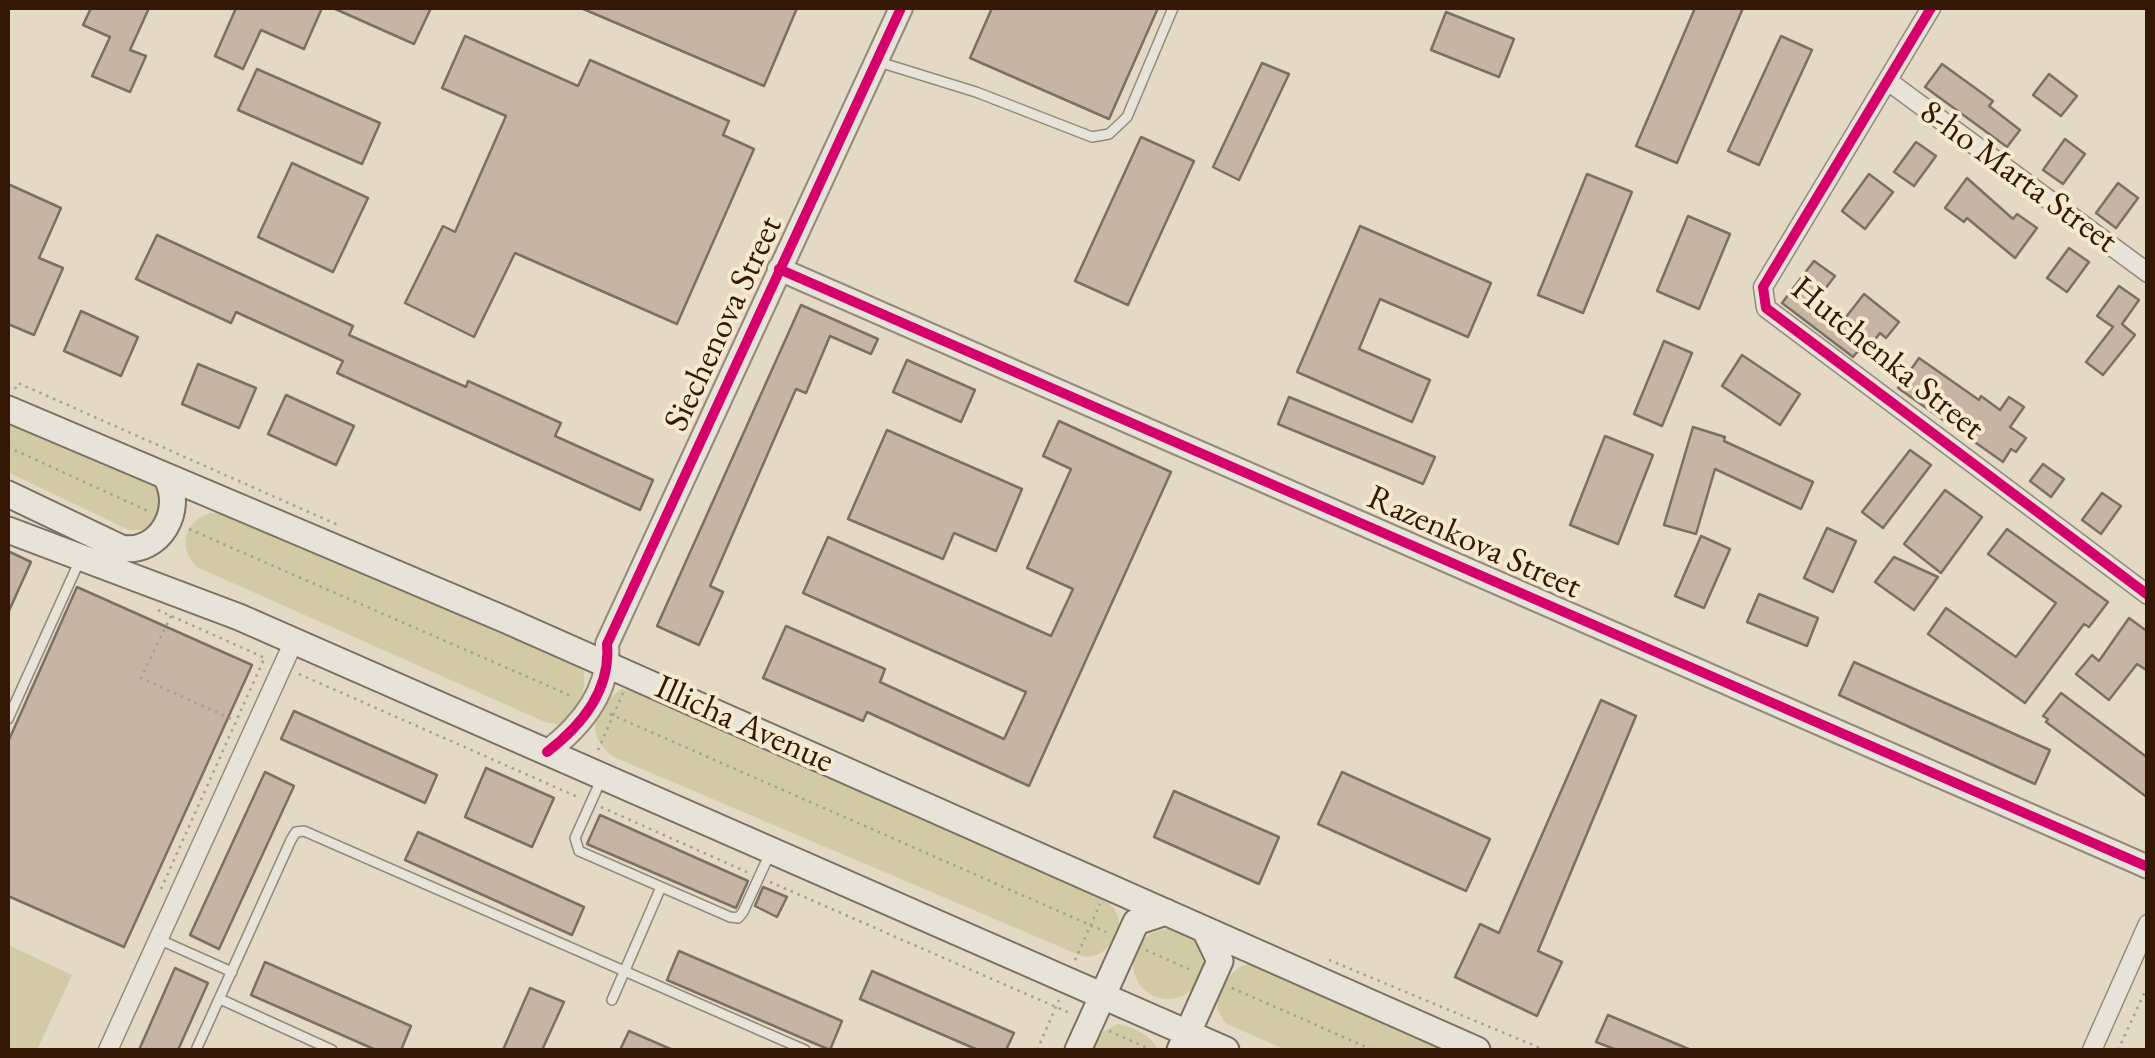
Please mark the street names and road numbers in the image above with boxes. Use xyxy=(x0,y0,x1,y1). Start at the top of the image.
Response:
street label: 8-ho Marta Street xyxy=(1911,91,2125,263)
street label: Siechenova Street xyxy=(656,210,792,438)
street label: Hutchenka Street xyxy=(1782,268,1992,450)
street label: Razenkova Street xyxy=(1361,477,1587,609)
street label: Illicha Avenue xyxy=(648,667,840,783)

